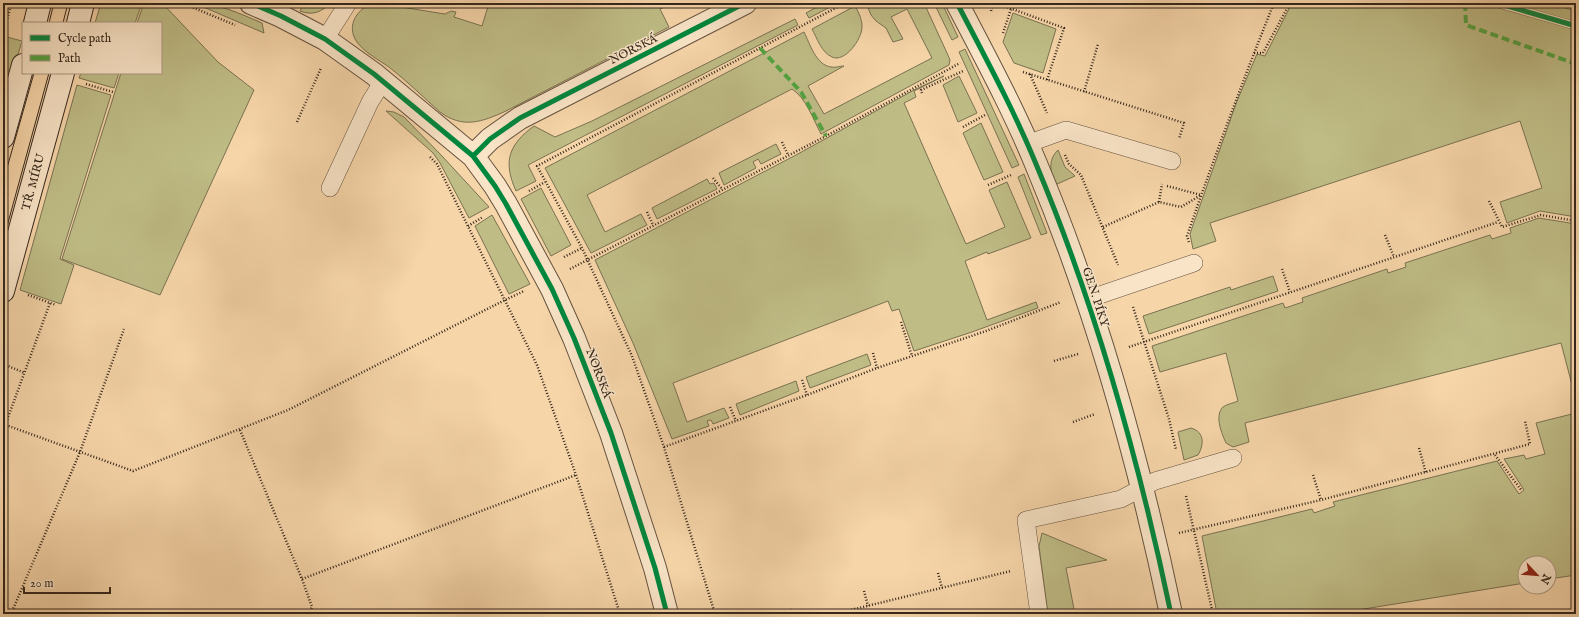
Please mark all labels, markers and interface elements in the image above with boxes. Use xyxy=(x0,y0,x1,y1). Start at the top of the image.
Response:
legend xyxy=(22,22,162,74)
street label: NORSKÁ xyxy=(606,30,661,68)
text: Cycle path xyxy=(58,31,112,47)
text: Path xyxy=(58,51,81,66)
street label: TŘ. MÍRU xyxy=(18,151,49,212)
street label: GEN. PÍKY xyxy=(1079,265,1113,330)
street label: NORSKÁ xyxy=(582,346,616,401)
north arrow xyxy=(1517,555,1557,595)
scale bar xyxy=(24,569,110,595)
text: N xyxy=(1537,571,1554,587)
text: 20 m xyxy=(30,576,53,591)

